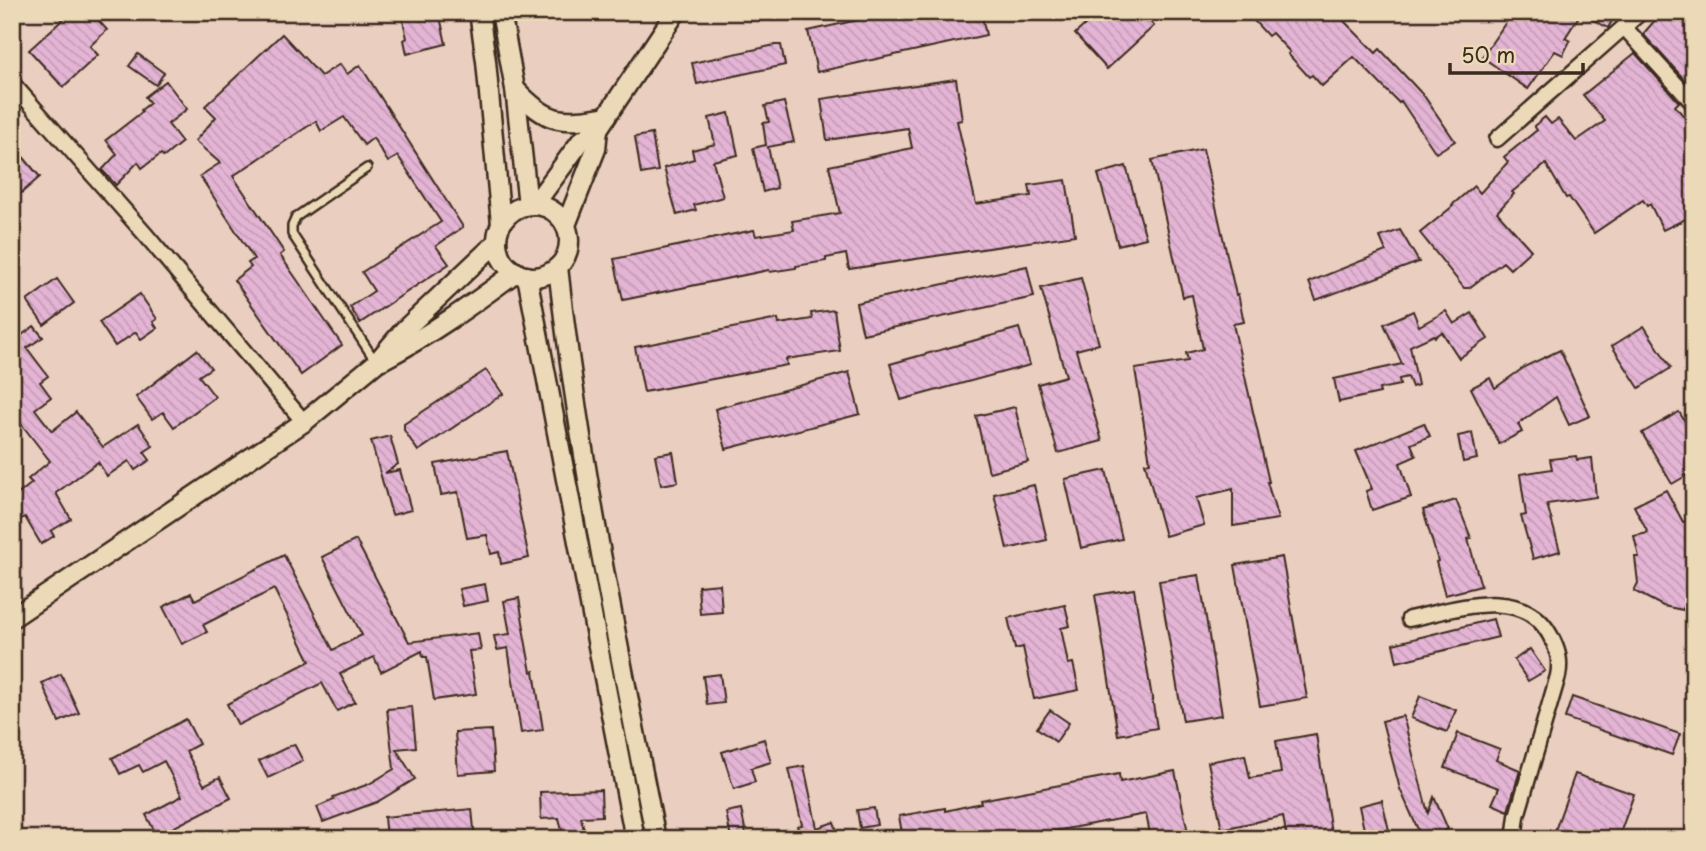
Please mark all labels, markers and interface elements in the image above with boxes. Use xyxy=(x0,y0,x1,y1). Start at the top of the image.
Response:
scale bar xyxy=(1450,32,1584,76)
text: 50 m xyxy=(1461,38,1515,70)

